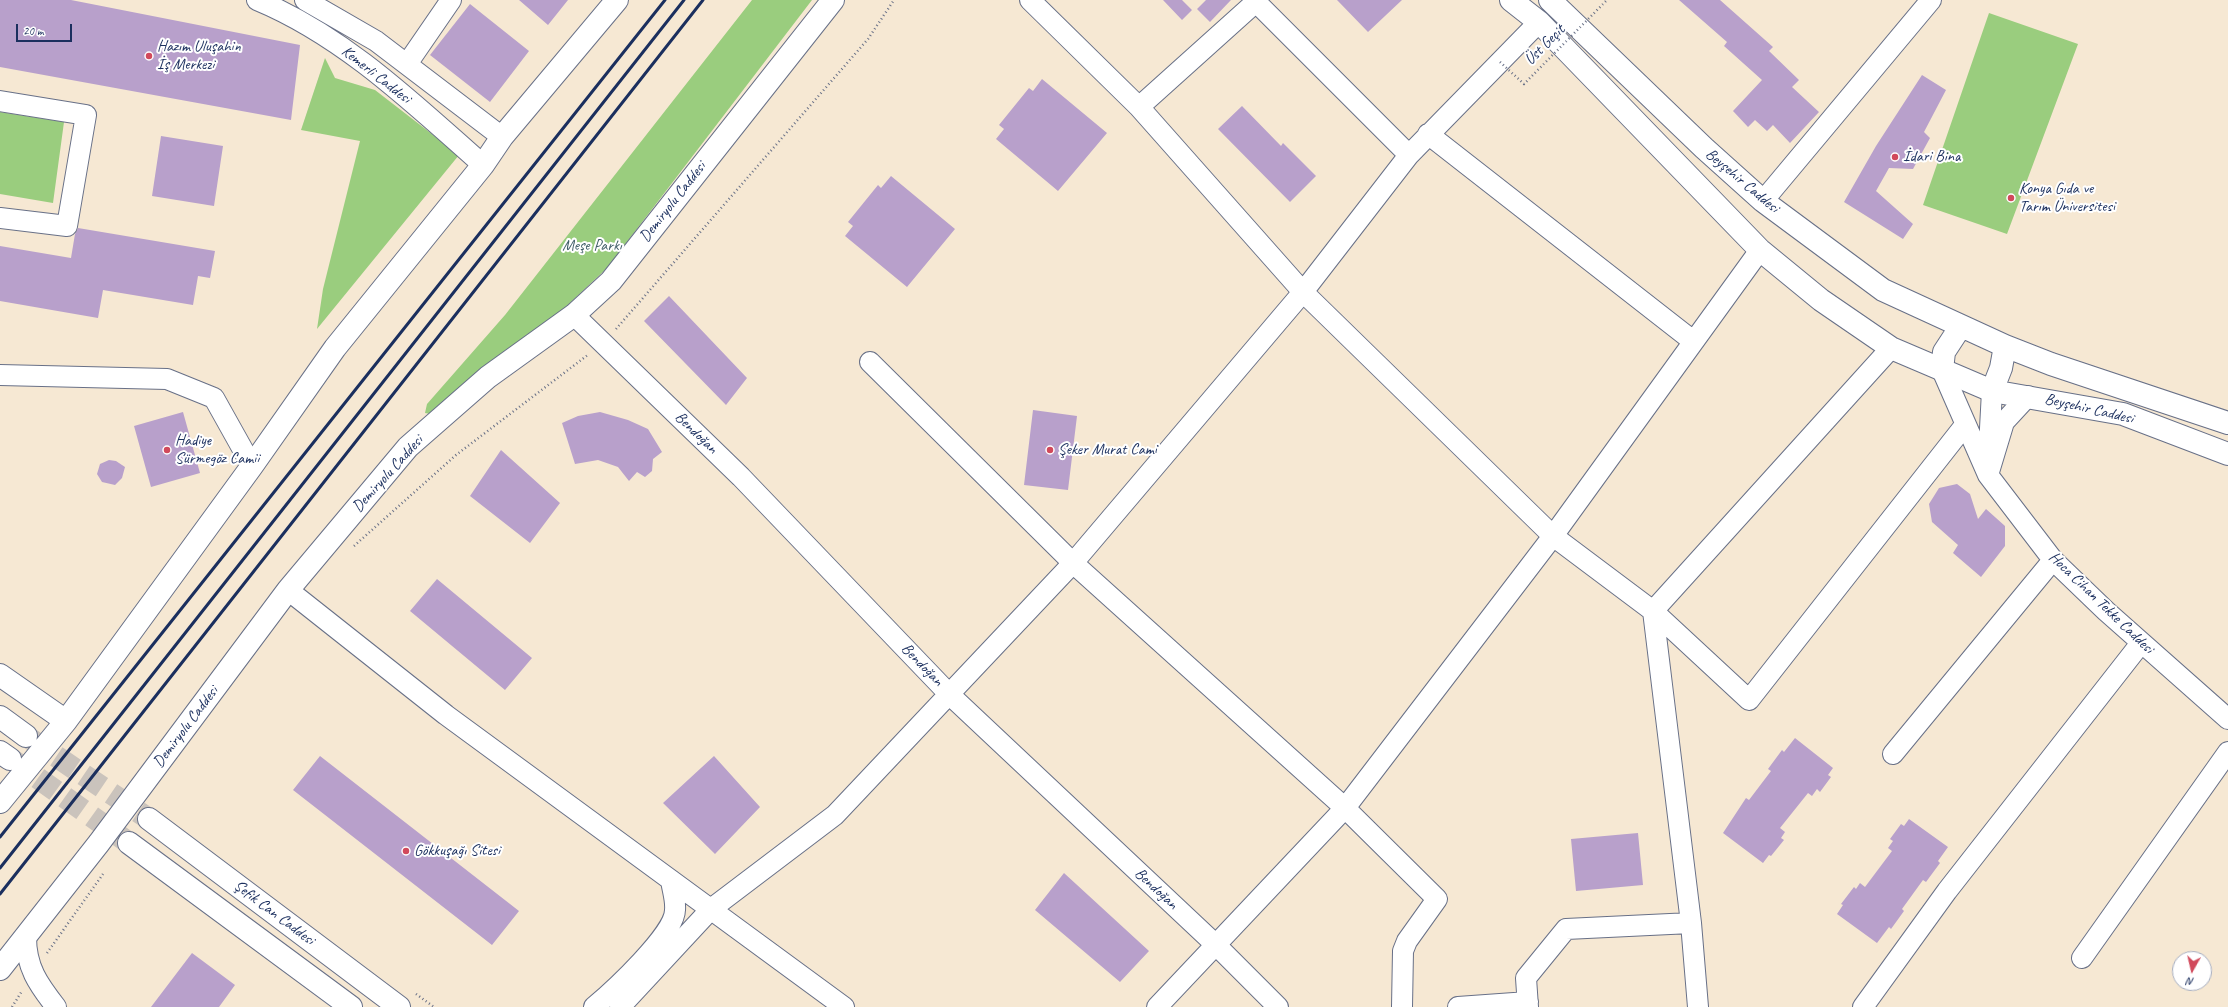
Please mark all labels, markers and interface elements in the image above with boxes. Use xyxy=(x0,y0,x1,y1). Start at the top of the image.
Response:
scale bar xyxy=(18,16,74,42)
street label: Üst Geçit xyxy=(1521,21,1569,69)
text: 20 m xyxy=(23,23,43,39)
place label: Hazım Uluşahin İş Merkezi xyxy=(157,37,241,75)
street label: Kemerli Caddesi xyxy=(337,42,415,108)
marker: Hazım Uluşahin İş Merkezi xyxy=(144,51,154,61)
street label: Beyşehir Caddesi xyxy=(1701,145,1783,217)
place label: İdari Bina xyxy=(1903,147,1960,167)
marker: İdari Bina xyxy=(1890,152,1900,162)
street label: Demiryolu Caddesi xyxy=(636,158,710,246)
place label: Konya Gıda ve Tarım Üniversitesi xyxy=(2019,179,2115,217)
marker: Konya Gıda ve Tarım Üniversitesi xyxy=(2006,193,2016,203)
park label: Meşe Parkı xyxy=(562,236,622,256)
street label: Beyşehir Caddesi xyxy=(2043,389,2135,429)
street label: Bendoğan xyxy=(670,408,722,458)
place label: Hadiye Sürmegöz Camii xyxy=(175,431,259,469)
street label: Demiryolu Caddesi xyxy=(349,432,427,516)
place label: Şeker Murat Cami xyxy=(1058,440,1157,460)
marker: Hadiye Sürmegöz Camii xyxy=(162,445,172,455)
marker: Şeker Murat Cami xyxy=(1045,445,1055,455)
street label: Hoca Cihan Tekke Caddesi xyxy=(2044,548,2158,658)
street label: Bendoğan xyxy=(897,639,947,691)
street label: Demiryolu Caddesi xyxy=(149,683,223,771)
place label: Gökkuşağı Sitesi xyxy=(414,841,500,861)
marker: Gökkuşağı Sitesi xyxy=(401,846,411,856)
street label: Bendoğan xyxy=(1130,864,1182,914)
street label: Şefik Can Caddesi xyxy=(230,876,318,950)
north arrow xyxy=(2172,951,2212,991)
text: N xyxy=(2186,974,2195,989)

